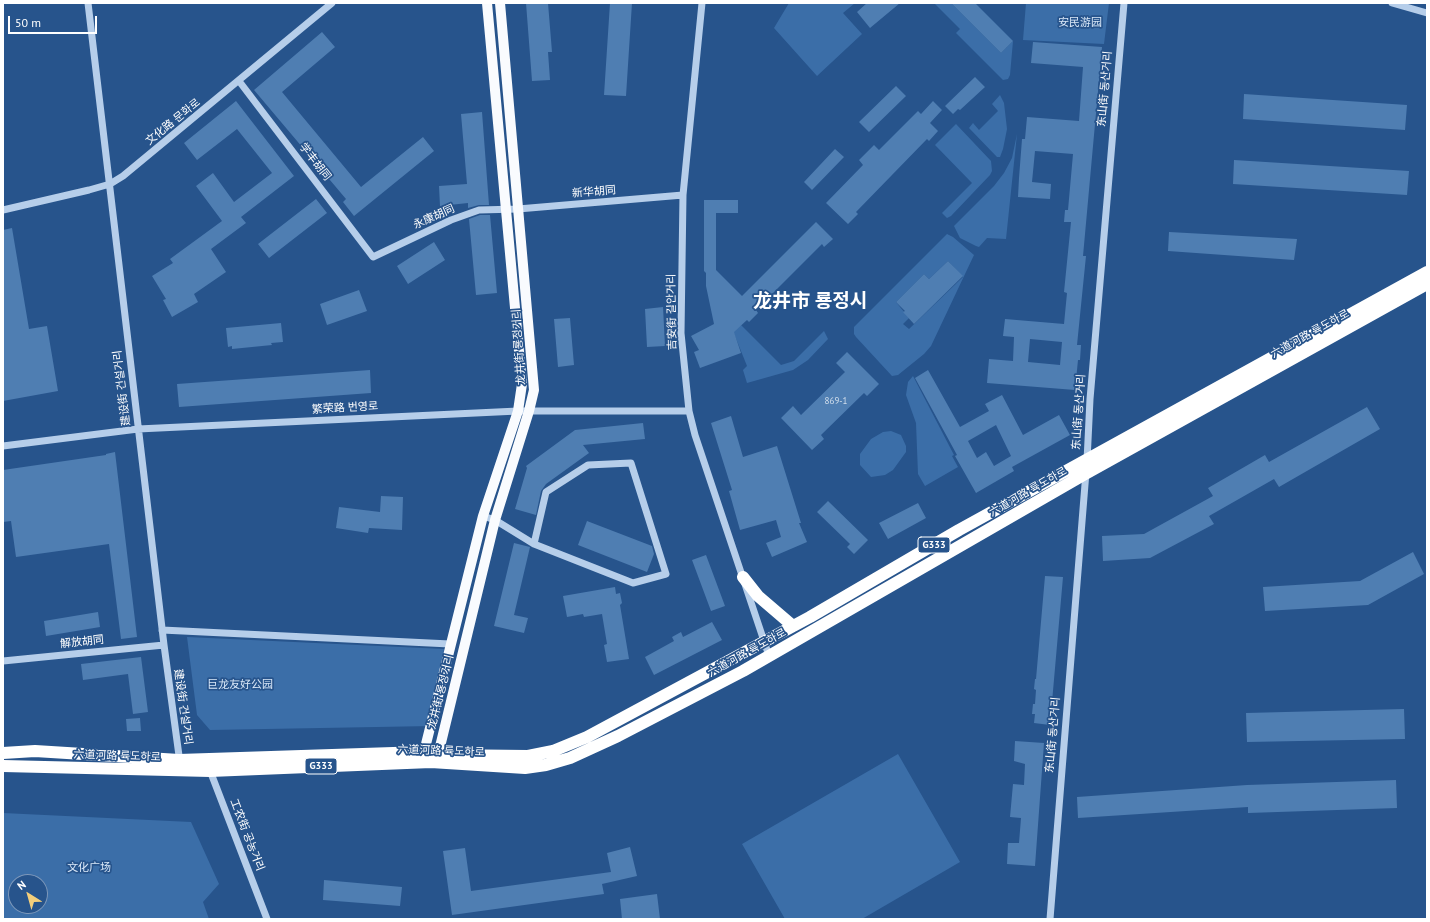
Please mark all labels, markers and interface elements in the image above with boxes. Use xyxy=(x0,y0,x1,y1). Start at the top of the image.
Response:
scale bar xyxy=(10,8,99,34)
text: 50 m xyxy=(15,15,41,30)
park label: 安民游园 xyxy=(1058,16,1102,30)
street label: 东山街 동산거리 xyxy=(1095,50,1115,128)
street label: 文化路 문화로 xyxy=(143,96,203,148)
street label: 学丰胡同 xyxy=(296,141,334,183)
street label: 新华胡同 xyxy=(572,184,616,200)
street label: 永康胡同 xyxy=(411,202,457,232)
street label: 吉安街 길안거리 xyxy=(665,274,679,350)
district label: 龙井市 룡정시 xyxy=(753,291,867,313)
street label: 六道河路 륙도하로 xyxy=(1269,307,1351,361)
street label: 龙井街 룡정거리 xyxy=(510,308,528,386)
street label: 建设街 건설거리 xyxy=(111,349,133,427)
street label: 东山街 동산거리 xyxy=(1070,373,1088,451)
house number: 869-1 xyxy=(825,396,847,406)
street label: 繁荣路 번영로 xyxy=(312,400,378,416)
street label: 六道河路 륙도하로 xyxy=(987,464,1069,520)
road number: G333 xyxy=(918,537,950,553)
street label: 六道河路 륙도하로 xyxy=(706,626,788,680)
street label: 解放胡同 xyxy=(59,633,105,651)
street label: 龙井街 룡정거리 xyxy=(425,653,457,731)
street label: 建设街 건설거리 xyxy=(171,668,195,746)
park label: 巨龙友好公园 xyxy=(207,678,273,692)
street label: 东山街 동산거리 xyxy=(1043,696,1063,774)
street label: 六道河路 륙도하로 xyxy=(397,743,485,759)
street label: 六道河路 륙도하로 xyxy=(73,748,161,764)
road number: G333 xyxy=(305,758,337,774)
street label: 工农街 공농거리 xyxy=(227,797,267,873)
park label: 文化广场 xyxy=(67,861,111,875)
north arrow xyxy=(8,874,48,914)
text: N xyxy=(14,877,28,893)

